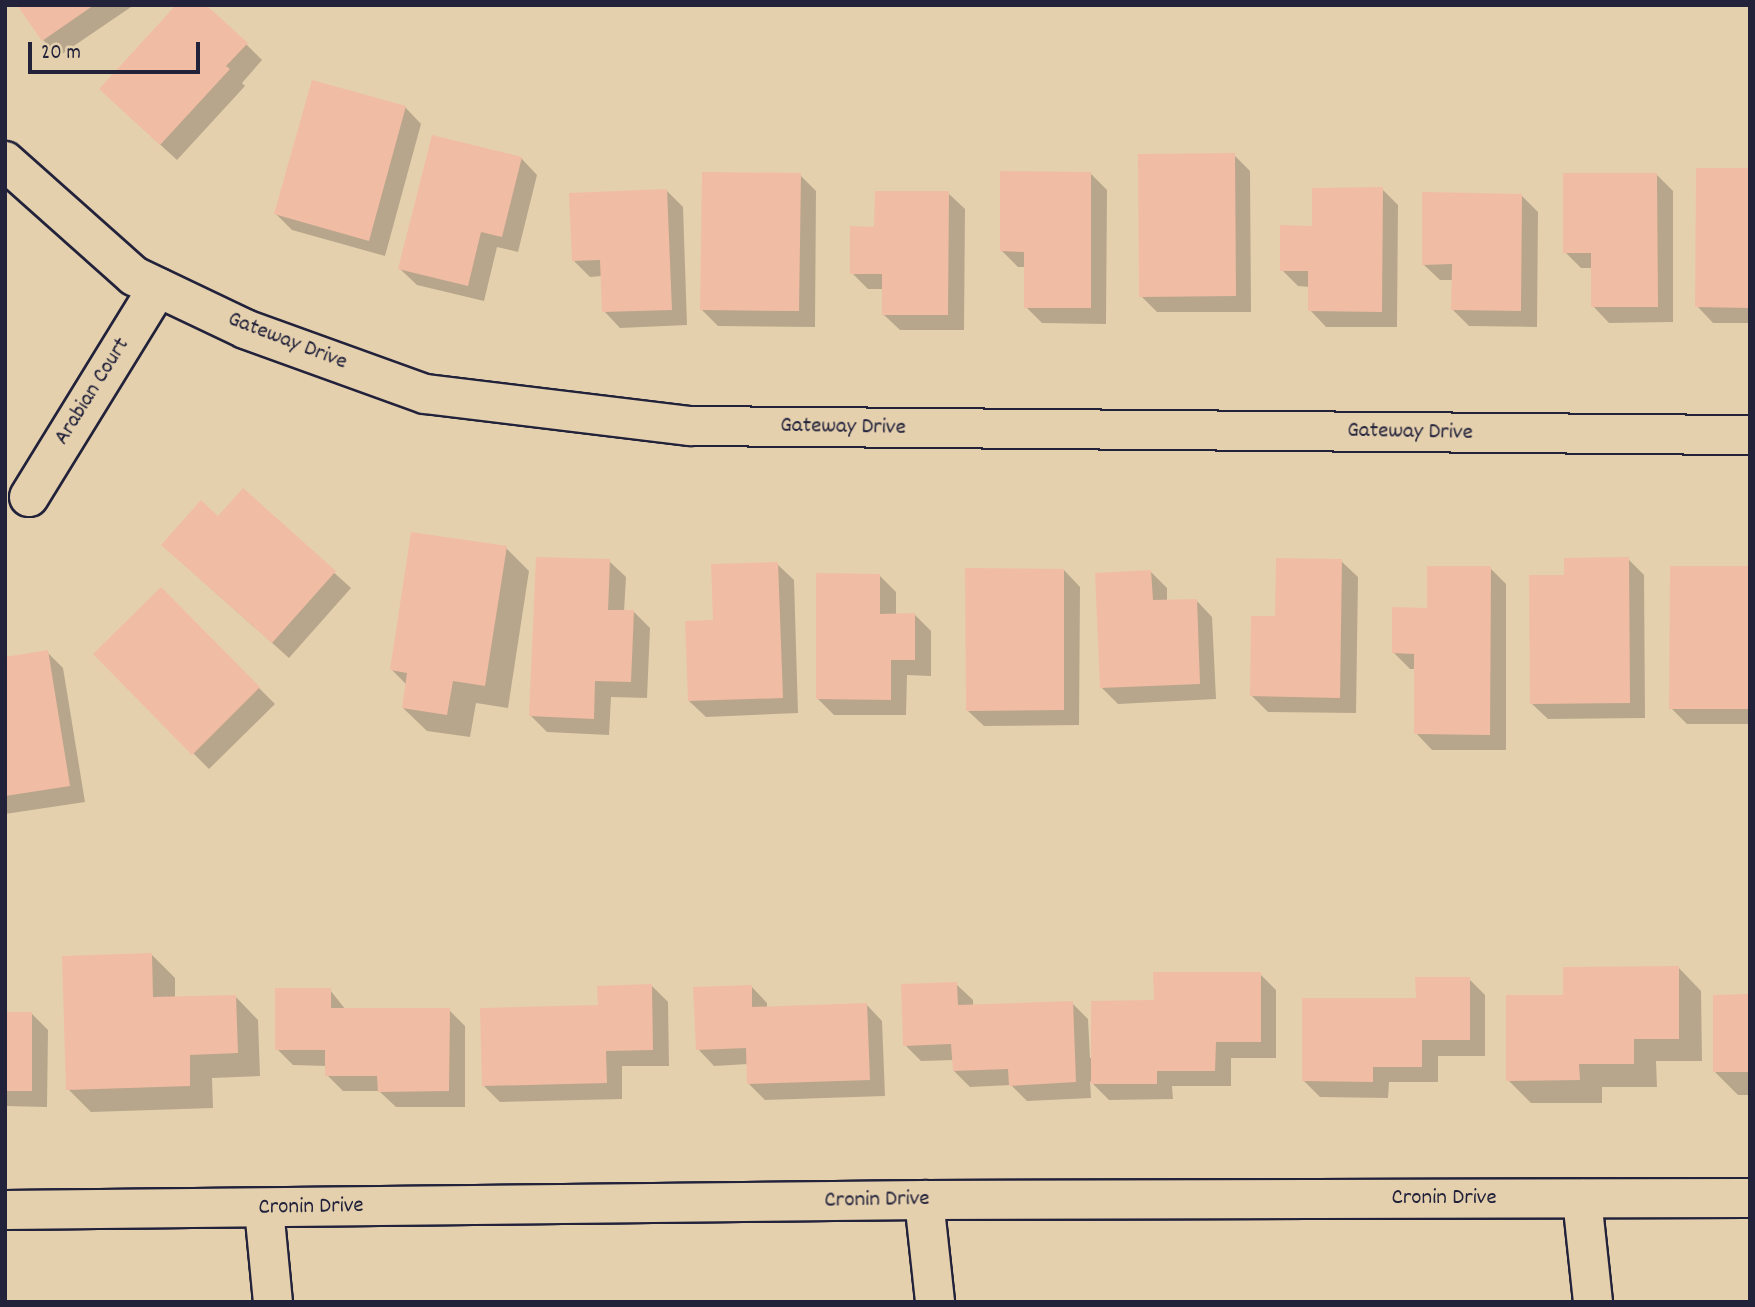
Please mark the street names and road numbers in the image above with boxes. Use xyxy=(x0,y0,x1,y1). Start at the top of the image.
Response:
street label: Gateway Drive xyxy=(223,307,351,377)
street label: Arabian Court xyxy=(49,333,137,451)
street label: Gateway Drive xyxy=(780,413,906,443)
street label: Gateway Drive xyxy=(1347,418,1473,448)
street label: Cronin Drive xyxy=(1391,1185,1497,1213)
street label: Cronin Drive xyxy=(824,1186,930,1216)
street label: Cronin Drive xyxy=(258,1193,364,1223)

